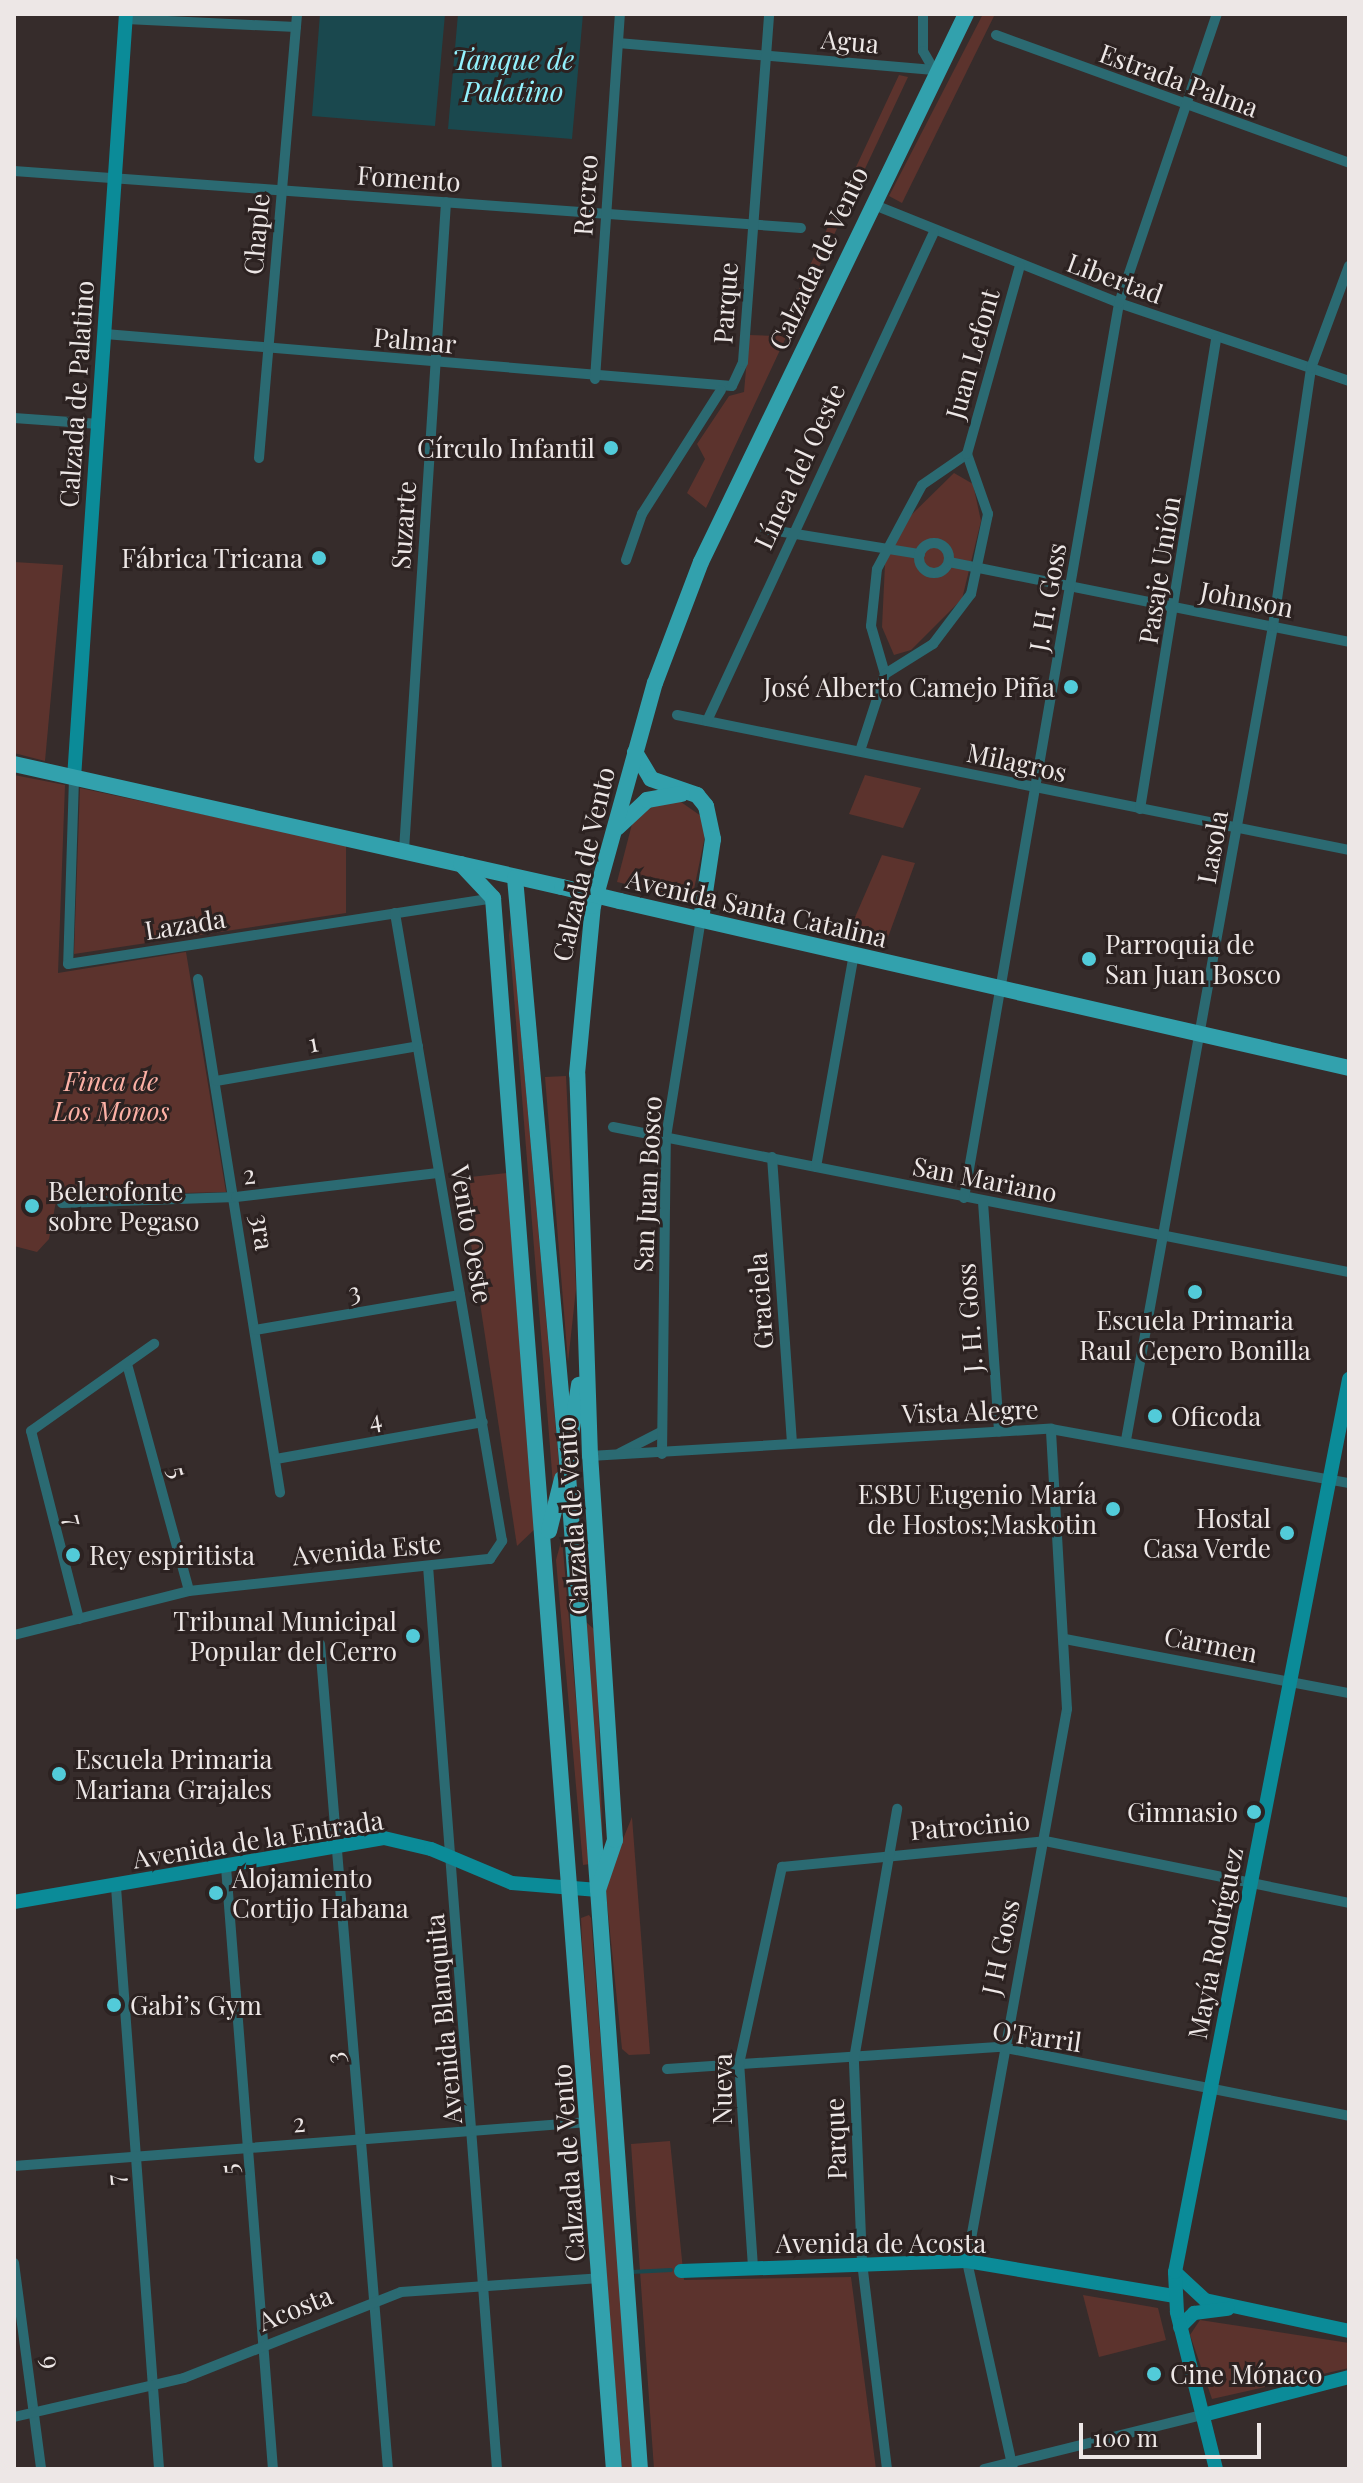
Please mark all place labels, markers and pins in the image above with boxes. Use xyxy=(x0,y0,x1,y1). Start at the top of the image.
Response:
place label: Círculo Infantil xyxy=(417,432,595,464)
marker: Círculo Infantil xyxy=(602,439,620,457)
place label: Fábrica Tricana xyxy=(120,542,303,574)
marker: Fábrica Tricana xyxy=(310,549,328,567)
place label: José Alberto Camejo Piña xyxy=(762,671,1055,703)
marker: José Alberto Camejo Piña xyxy=(1062,678,1080,696)
place label: Parroquia de San Juan Bosco xyxy=(1105,928,1281,990)
marker: Parroquia de San Juan Bosco xyxy=(1080,950,1098,968)
place label: Belerofonte sobre Pegaso xyxy=(48,1175,200,1236)
marker: Belerofonte sobre Pegaso xyxy=(23,1197,41,1215)
marker: Escuela Primaria Raul Cepero Bonilla xyxy=(1186,1283,1204,1301)
place label: Escuela Primaria Raul Cepero Bonilla xyxy=(1079,1304,1311,1366)
place label: Oficoda xyxy=(1171,1400,1261,1432)
marker: Oficoda xyxy=(1146,1407,1164,1425)
place label: ESBU Eugenio María de Hostos;Maskotin xyxy=(858,1478,1097,1540)
marker: ESBU Eugenio María de Hostos;Maskotin xyxy=(1104,1500,1122,1518)
place label: Hostal Casa Verde xyxy=(1142,1502,1271,1564)
marker: Hostal Casa Verde xyxy=(1278,1524,1296,1542)
place label: Rey espiritista xyxy=(89,1539,256,1571)
marker: Rey espiritista xyxy=(64,1546,82,1564)
place label: Tribunal Municipal Popular del Cerro xyxy=(173,1605,397,1666)
marker: Tribunal Municipal Popular del Cerro xyxy=(404,1627,422,1645)
place label: Escuela Primaria Mariana Grajales xyxy=(75,1743,273,1804)
marker: Escuela Primaria Mariana Grajales xyxy=(50,1765,68,1783)
place label: Gimnasio xyxy=(1127,1796,1238,1828)
marker: Gimnasio xyxy=(1245,1803,1263,1821)
place label: Alojamiento Cortijo Habana xyxy=(232,1862,409,1924)
marker: Alojamiento Cortijo Habana xyxy=(207,1884,225,1902)
place label: Gabi’s Gym xyxy=(130,1989,262,2021)
marker: Gabi’s Gym xyxy=(105,1996,123,2014)
place label: Cine Mónaco xyxy=(1170,2358,1322,2390)
marker: Cine Mónaco xyxy=(1145,2365,1163,2383)

